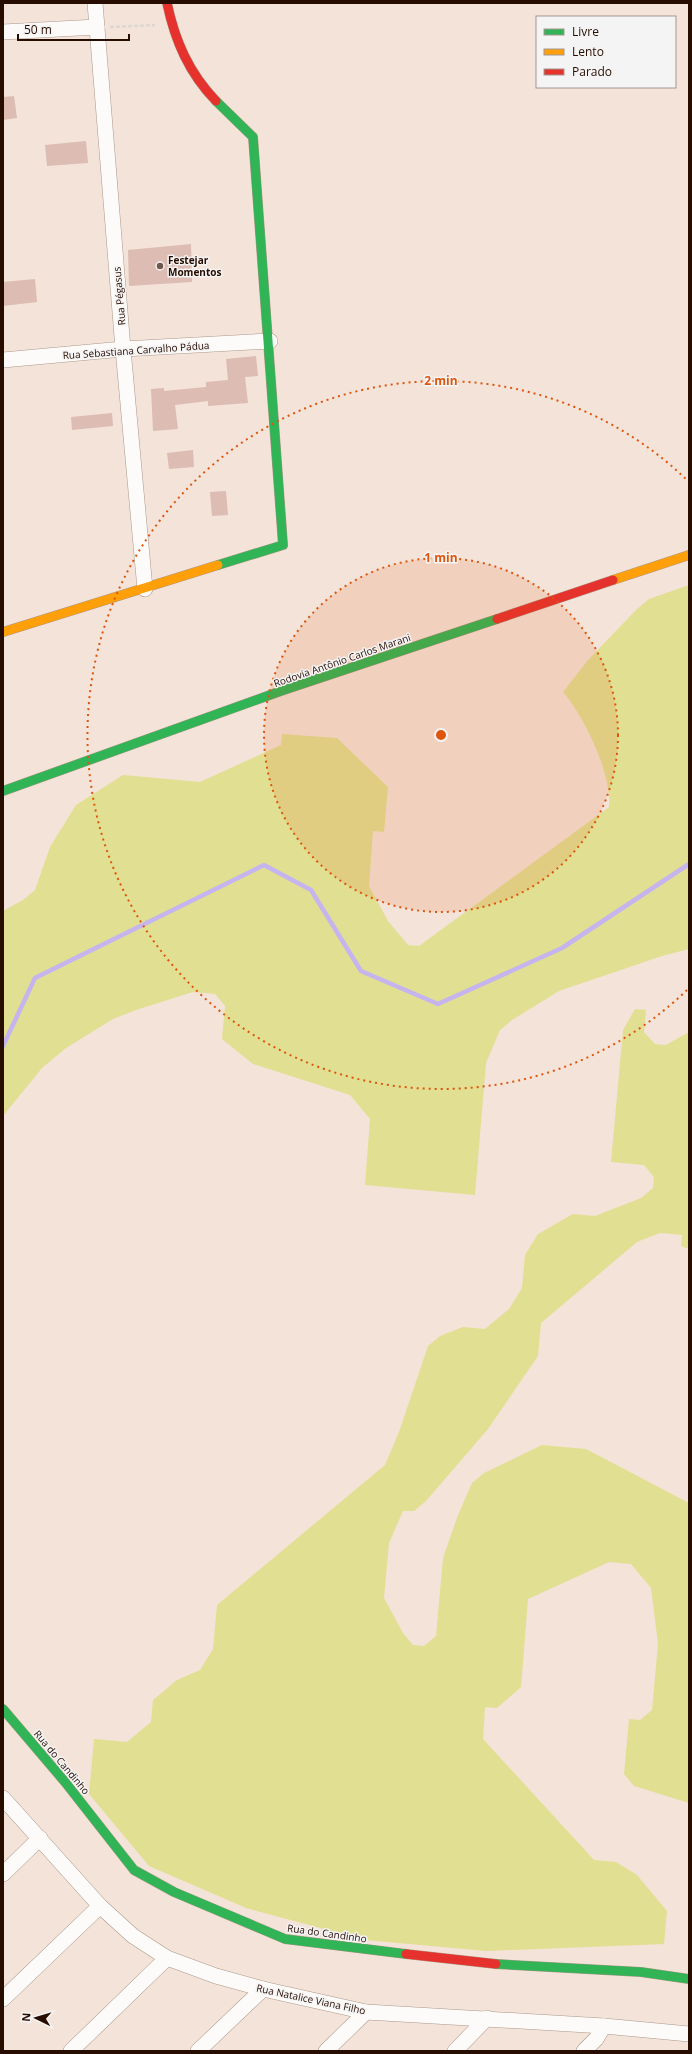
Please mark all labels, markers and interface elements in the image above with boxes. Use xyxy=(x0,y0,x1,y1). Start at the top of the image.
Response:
scale bar xyxy=(18,16,129,42)
legend xyxy=(536,16,676,88)
text: 50 m xyxy=(24,21,52,38)
text: Livre xyxy=(572,23,599,40)
text: Lento xyxy=(572,43,604,60)
text: Parado xyxy=(572,63,612,80)
place label: Festejar Momentos xyxy=(168,253,221,279)
marker: Festejar Momentos xyxy=(155,261,165,271)
street label: Rua Pégasus xyxy=(109,266,129,326)
street label: Rua Sebastiana Carvalho Pádua xyxy=(62,338,210,362)
text: 2 min xyxy=(424,372,458,389)
text: 1 min xyxy=(424,549,458,566)
street label: Rodovia Antônio Carlos Marani xyxy=(272,630,412,690)
centre of rings xyxy=(434,728,448,742)
street label: Rua do Candinho xyxy=(31,1727,93,1797)
street label: Rua do Candinho xyxy=(286,1920,368,1946)
street label: Rua Natalice Viana Filho xyxy=(255,1981,367,2017)
north arrow xyxy=(16,1998,56,2038)
text: N xyxy=(18,2012,33,2022)

